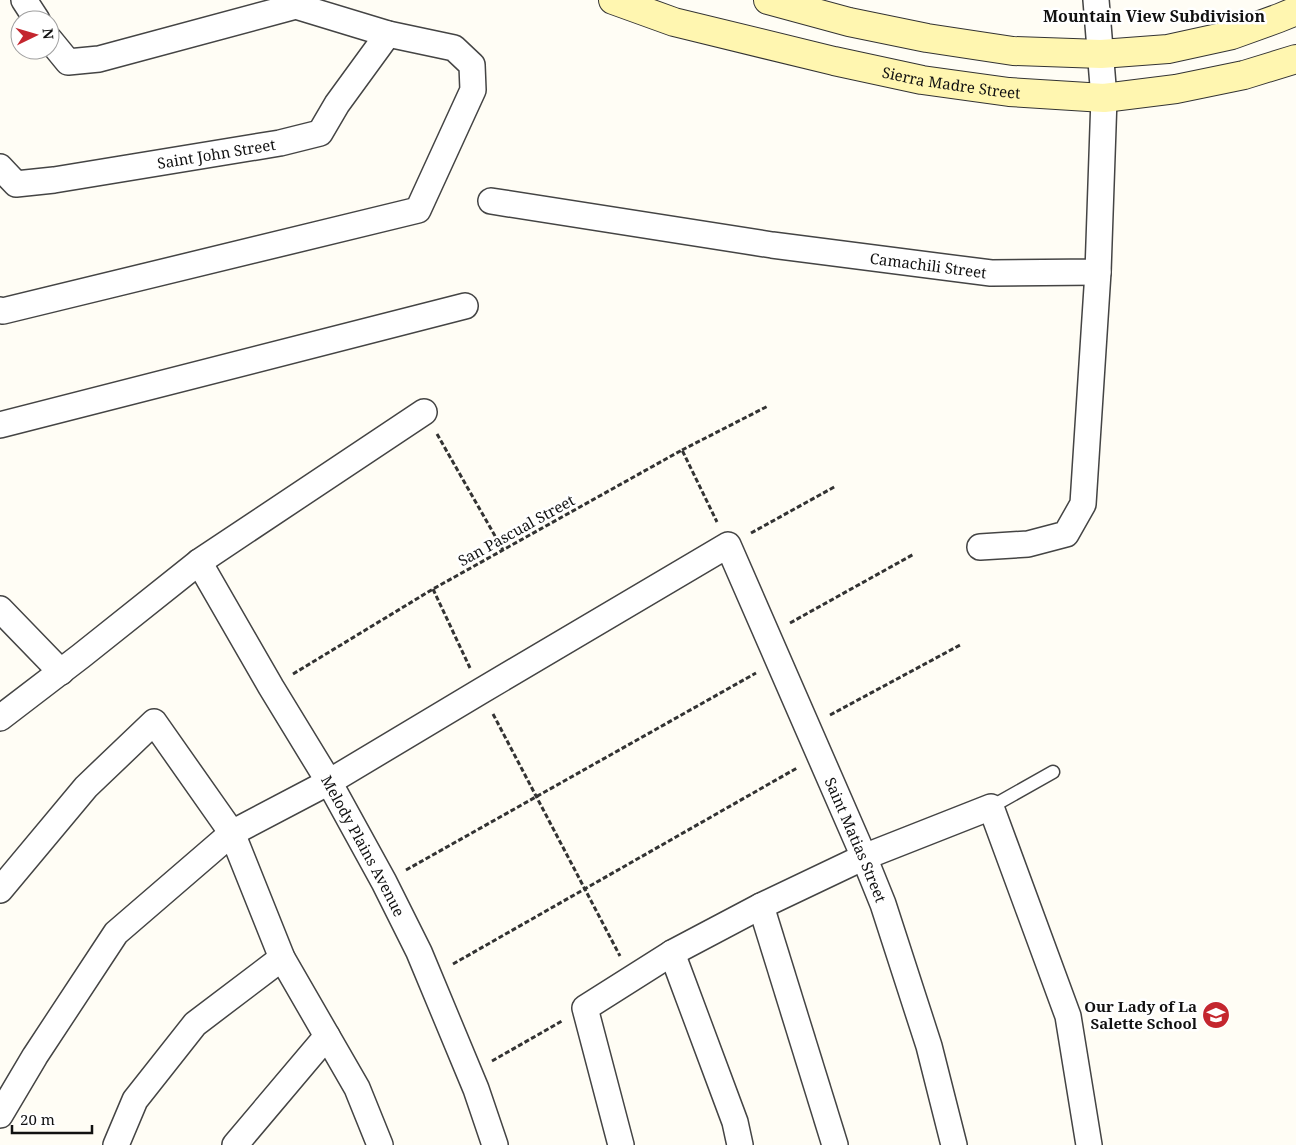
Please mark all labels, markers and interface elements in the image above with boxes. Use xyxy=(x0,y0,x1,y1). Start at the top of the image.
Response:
district label: Mountain View Subdivision xyxy=(1043,5,1265,27)
north arrow xyxy=(10,10,60,60)
text: N xyxy=(39,27,58,40)
street label: Sierra Madre Street xyxy=(880,62,1021,103)
street label: Saint John Street xyxy=(156,134,277,173)
street label: Camachili Street xyxy=(869,248,988,282)
street label: San Pascual Street xyxy=(454,490,578,570)
street label: Melody Plains Avenue xyxy=(317,771,410,920)
street label: Saint Matias Street xyxy=(820,774,891,905)
place label: Our Lady of La Salette School xyxy=(1084,996,1198,1033)
school or university icon: Our Lady of La Salette School xyxy=(1201,1000,1231,1030)
scale bar xyxy=(12,1102,92,1134)
text: 20 m xyxy=(20,1109,55,1129)

